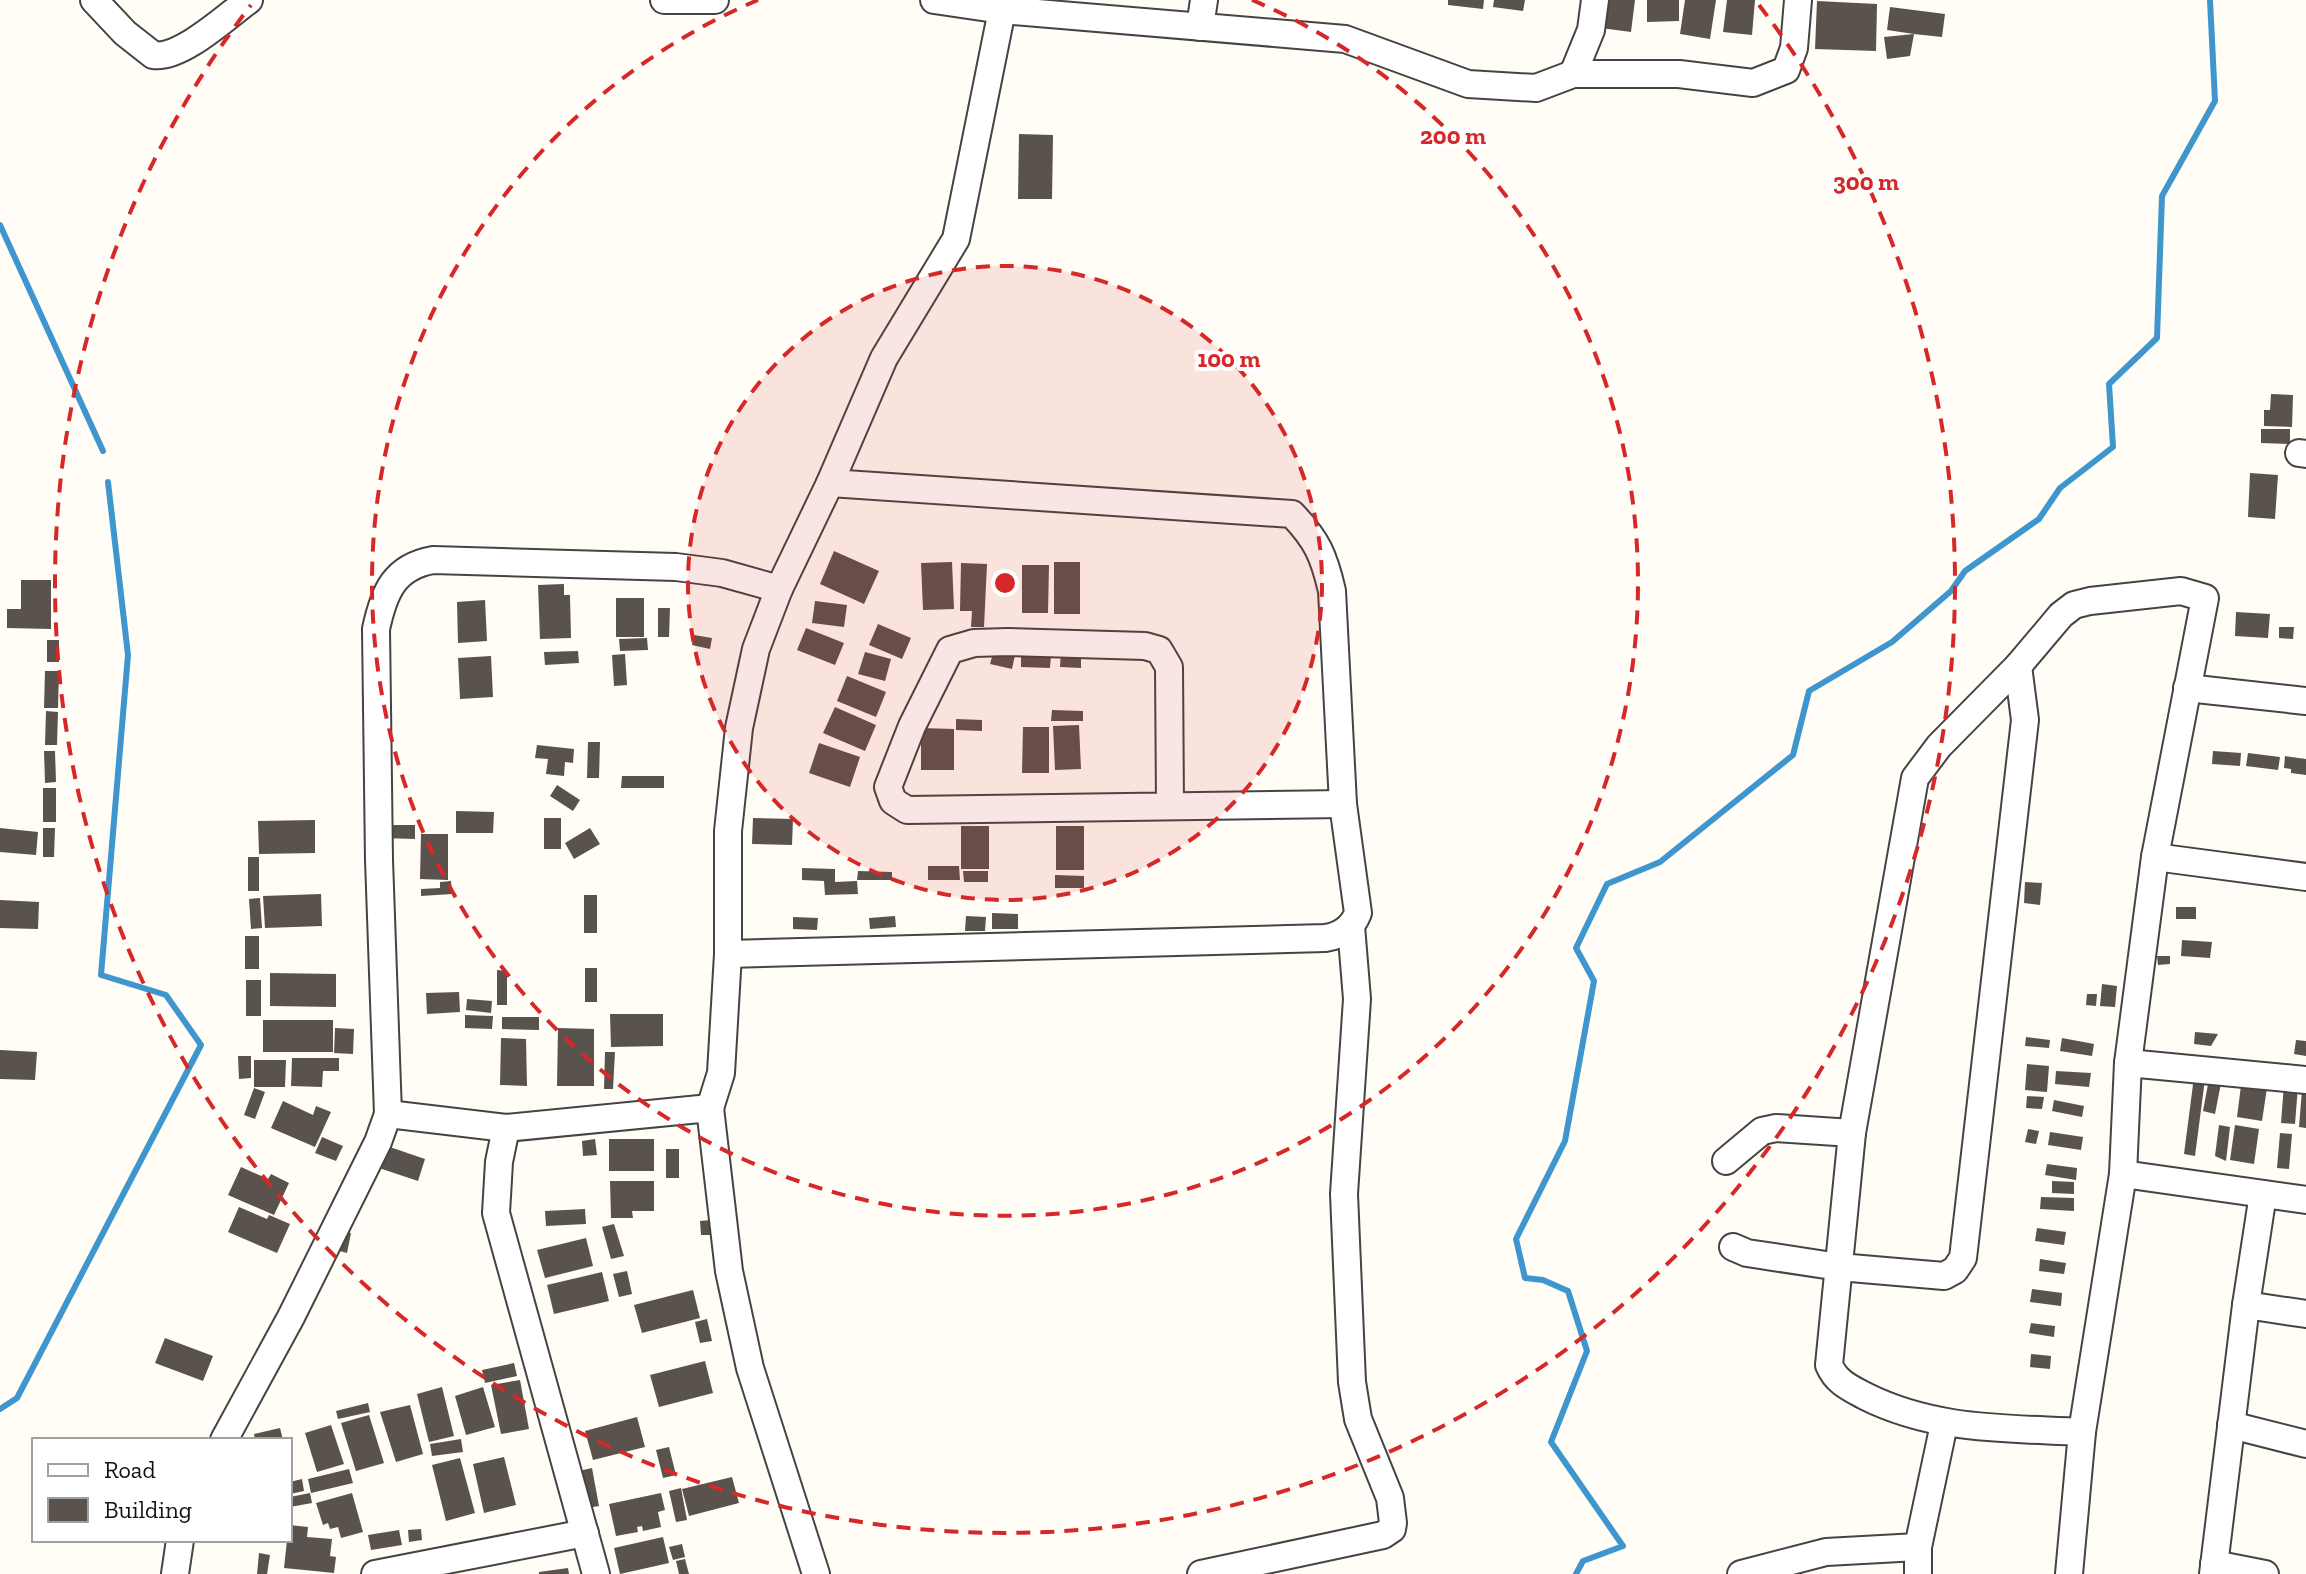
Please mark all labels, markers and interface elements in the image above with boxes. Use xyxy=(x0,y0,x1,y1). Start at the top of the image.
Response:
text: 200 m xyxy=(1420,121,1486,150)
text: 300 m xyxy=(1833,167,1899,196)
text: 100 m xyxy=(1198,344,1260,373)
centre of rings xyxy=(991,569,1019,597)
legend xyxy=(32,1438,292,1542)
text: Road xyxy=(104,1455,156,1484)
text: Building xyxy=(104,1495,192,1524)

